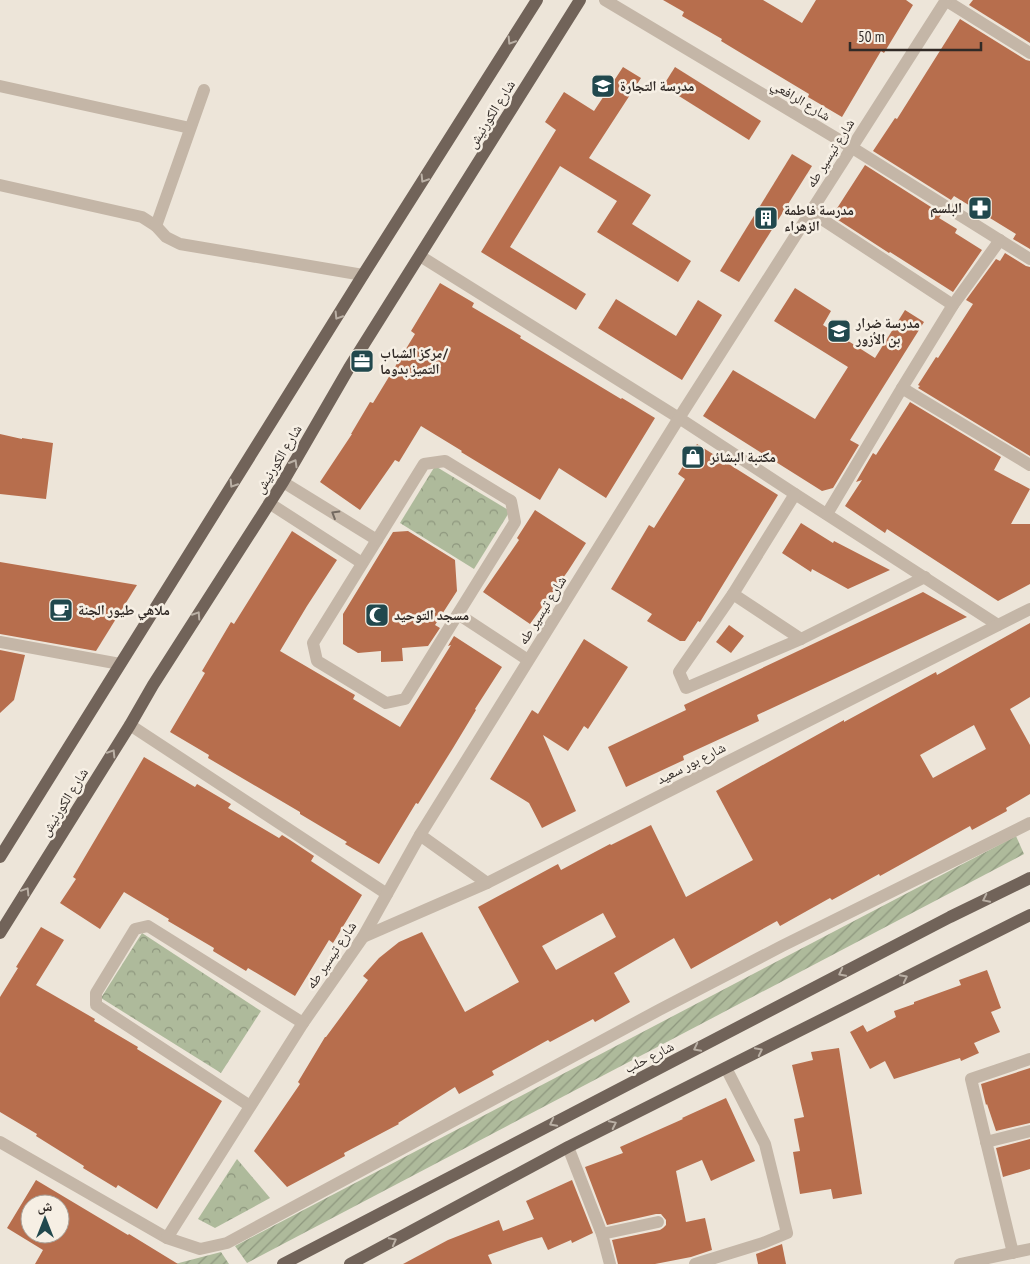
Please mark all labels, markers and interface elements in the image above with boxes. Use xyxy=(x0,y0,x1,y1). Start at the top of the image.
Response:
scale bar xyxy=(850,20,981,52)
text: 50 m xyxy=(858,27,884,46)
one-way arrow xyxy=(507,36,517,45)
school or university icon: مدرسة التجارة xyxy=(590,73,616,99)
street label: شارع الرافعي xyxy=(767,75,834,127)
street label: شارع الكورنيش xyxy=(463,76,520,152)
place label: مدرسة التجارة xyxy=(620,77,694,95)
street label: شارع تيسير طه xyxy=(802,115,859,191)
one-way arrow xyxy=(421,173,430,182)
pharmacy icon: البلسم xyxy=(967,195,993,221)
place label: البلسم xyxy=(930,199,962,218)
place label: مدرسة فاطمة الزهراء xyxy=(784,201,854,235)
building icon: مدرسة فاطمة الزهراء xyxy=(753,205,779,231)
one-way arrow xyxy=(334,311,344,320)
place label: مدرسة ضرار بن الأزور xyxy=(855,314,920,348)
school or university icon: مدرسة ضرار بن الأزور xyxy=(826,318,852,344)
place label: مركز الشباب/ التميز بدوما xyxy=(380,344,449,378)
office icon: مركز الشباب/ التميز بدوما xyxy=(349,348,375,374)
street label: شارع الكورنيش xyxy=(250,421,307,497)
shop icon: مكتبة البشائر xyxy=(680,444,706,470)
place label: مكتبة البشائر xyxy=(709,448,776,466)
one-way arrow xyxy=(287,460,297,469)
one-way arrow xyxy=(229,478,239,487)
one-way arrow xyxy=(332,511,341,521)
street label: شارع تيسير طه xyxy=(514,572,571,648)
cafe icon: ملاهي طيور الجنة xyxy=(48,597,74,623)
place label: ملاهي طيور الجنة xyxy=(78,601,170,621)
mosque icon: مسجد التوحيد xyxy=(364,602,390,628)
place label: مسجد التوحيد xyxy=(394,606,469,624)
one-way arrow xyxy=(191,612,201,621)
street label: شارع بور سعيد xyxy=(653,738,729,789)
one-way arrow xyxy=(106,750,115,759)
street label: شارع الكورنيش xyxy=(36,764,93,840)
one-way arrow xyxy=(20,888,29,897)
one-way arrow xyxy=(982,893,991,903)
street label: شارع تيسير طه xyxy=(302,918,361,993)
one-way arrow xyxy=(838,967,847,977)
one-way arrow xyxy=(899,974,908,984)
street label: شارع حلب xyxy=(621,1037,677,1078)
one-way arrow xyxy=(694,1042,703,1052)
one-way arrow xyxy=(754,1047,763,1057)
one-way arrow xyxy=(550,1117,559,1127)
one-way arrow xyxy=(608,1120,617,1130)
north arrow xyxy=(20,1194,70,1244)
text: ش xyxy=(38,1197,53,1215)
one-way arrow xyxy=(387,1237,396,1247)

